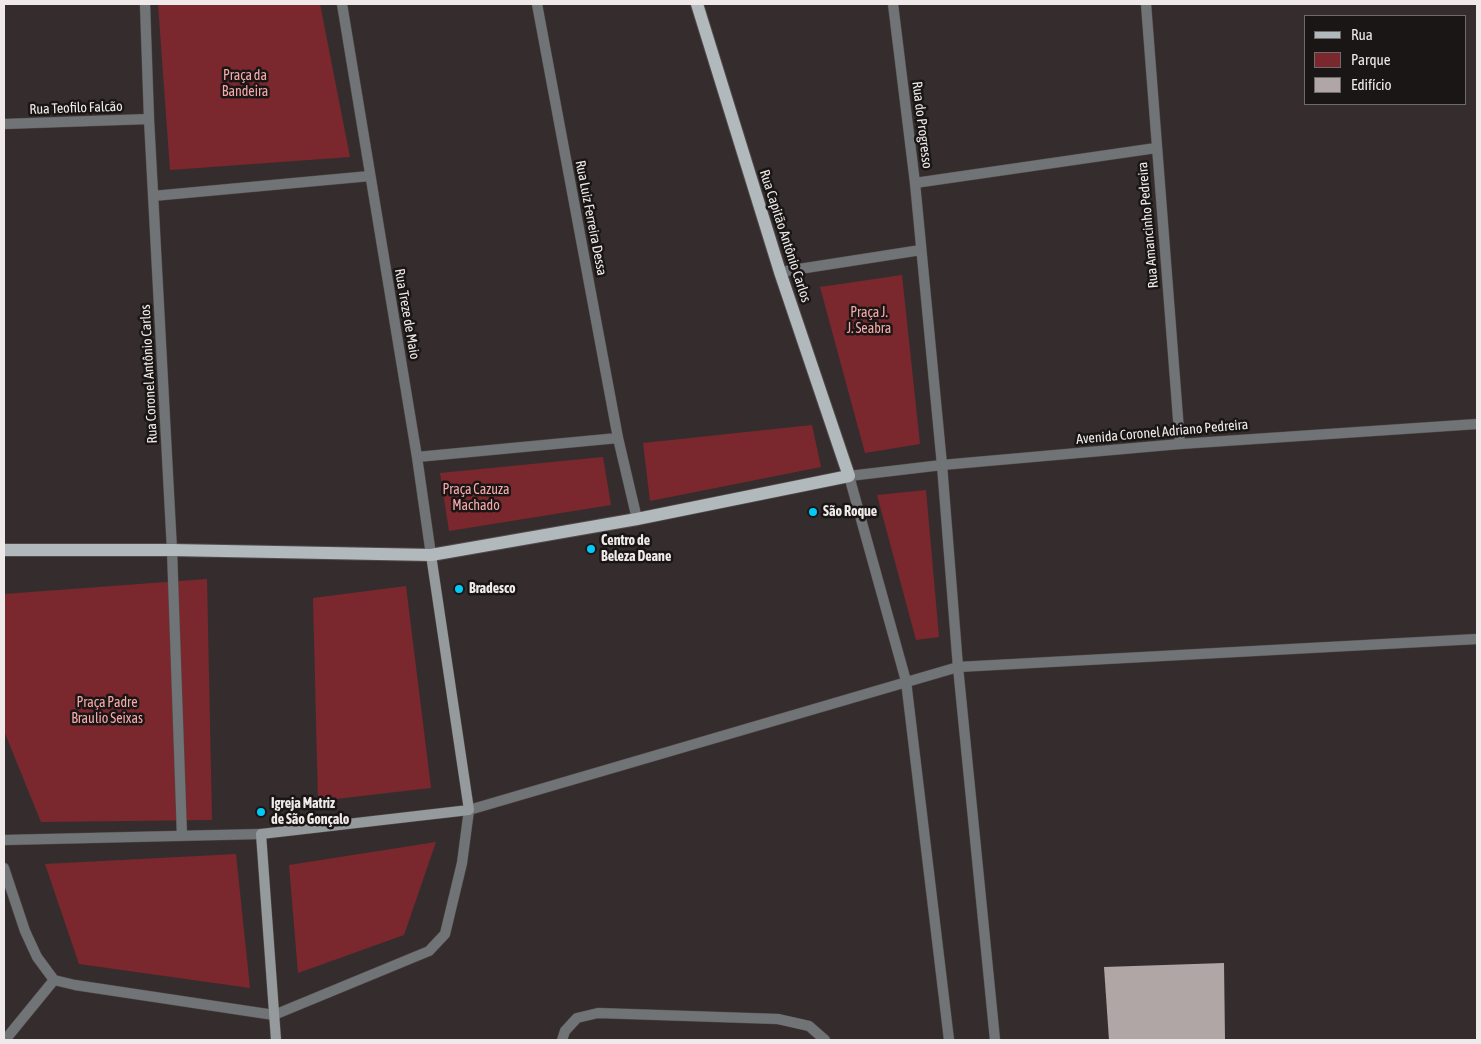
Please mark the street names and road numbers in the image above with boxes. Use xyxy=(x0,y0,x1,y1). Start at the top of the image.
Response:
street label: Rua do Progresso xyxy=(908,80,936,170)
street label: Rua Teofilo Falcão xyxy=(29,98,123,118)
street label: Rua Luiz Ferreira Dessa xyxy=(572,159,610,277)
street label: Rua Amancinho Pedreira xyxy=(1134,161,1162,289)
street label: Rua Capitão Antônio Carlos xyxy=(756,168,814,304)
street label: Rua Treze de Maio xyxy=(391,267,423,361)
street label: Rua Coronel Antônio Carlos xyxy=(137,304,161,444)
street label: Avenida Coronel Adriano Pedreira xyxy=(1075,416,1249,448)

